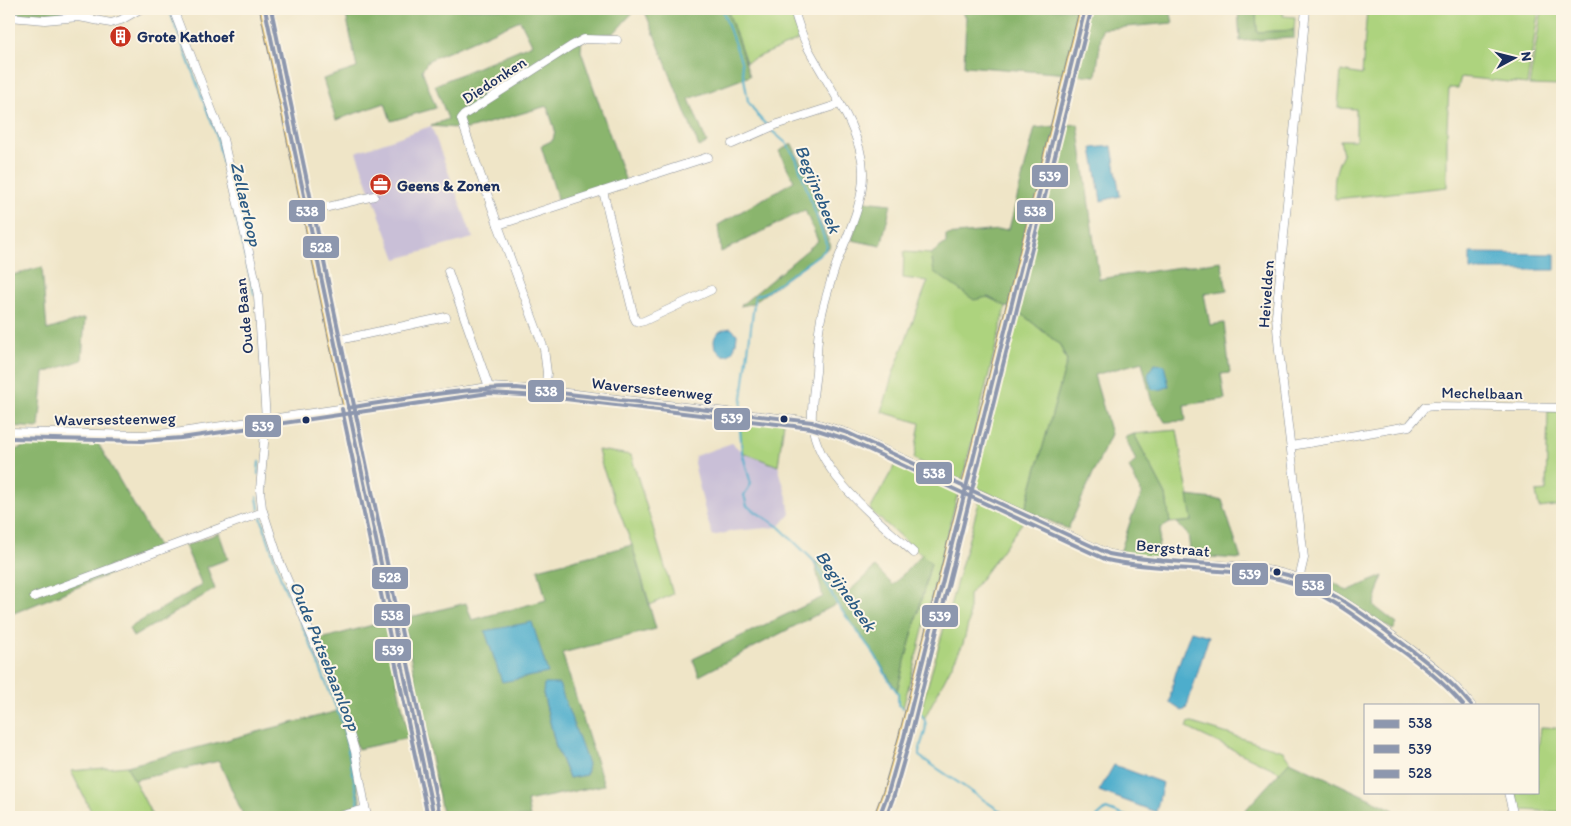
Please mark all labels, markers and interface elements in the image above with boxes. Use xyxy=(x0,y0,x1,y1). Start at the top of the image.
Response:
building icon: Grote Kathoef xyxy=(109,24,133,48)
place label: Grote Kathoef xyxy=(137,27,236,46)
north arrow xyxy=(1488,32,1538,82)
text: N xyxy=(1517,51,1535,62)
street label: Diedonken xyxy=(458,52,530,108)
water label: Begijnebeek xyxy=(790,142,846,238)
water label: Zellaerloop xyxy=(226,160,267,249)
line badge: 539 xyxy=(1031,164,1069,188)
text: 539 xyxy=(1039,168,1061,185)
office icon: Geens & Zonen xyxy=(369,173,393,197)
place label: Geens & Zonen xyxy=(397,176,501,195)
line badge: 538 xyxy=(288,199,326,223)
line badge: 538 xyxy=(1016,199,1054,223)
text: 538 xyxy=(296,203,319,220)
text: 538 xyxy=(1024,203,1047,220)
line badge: 528 xyxy=(302,235,340,259)
text: 528 xyxy=(310,239,333,256)
street label: Heivelden xyxy=(1254,260,1278,328)
street label: Oude Baan xyxy=(231,277,257,355)
street label: Waversesteenweg xyxy=(591,373,714,405)
line badge: 538 xyxy=(527,379,565,403)
text: 538 xyxy=(535,383,558,400)
street label: Mechelbaan xyxy=(1441,383,1523,403)
line badge: 539 xyxy=(713,407,751,431)
street label: Waversesteenweg xyxy=(54,408,177,430)
text: 539 xyxy=(721,410,743,427)
line badge: 539 xyxy=(244,414,282,438)
unlabelled marker xyxy=(779,414,789,424)
unlabelled marker xyxy=(301,415,311,425)
text: 539 xyxy=(252,418,274,435)
line badge: 538 xyxy=(915,461,953,485)
text: 538 xyxy=(923,465,946,482)
street label: Bergstraat xyxy=(1135,535,1211,561)
water label: Begijnebeek xyxy=(811,546,882,637)
line badge: 539 xyxy=(1231,562,1269,586)
line badge: 528 xyxy=(371,566,409,590)
text: 539 xyxy=(1239,566,1261,583)
unlabelled marker xyxy=(1272,567,1282,577)
text: 528 xyxy=(379,569,402,586)
line badge: 538 xyxy=(1294,573,1332,597)
text: 538 xyxy=(1302,577,1325,594)
water label: Oude Putsebaanloop xyxy=(285,578,366,735)
line badge: 538 xyxy=(373,603,411,627)
line badge: 539 xyxy=(921,604,959,628)
text: 538 xyxy=(381,607,404,624)
text: 539 xyxy=(929,608,951,625)
line badge: 539 xyxy=(374,638,412,662)
text: 539 xyxy=(382,642,404,659)
legend xyxy=(1364,704,1538,794)
text: 538 xyxy=(1408,714,1432,732)
text: 539 xyxy=(1408,740,1432,758)
text: 528 xyxy=(1408,764,1432,782)

